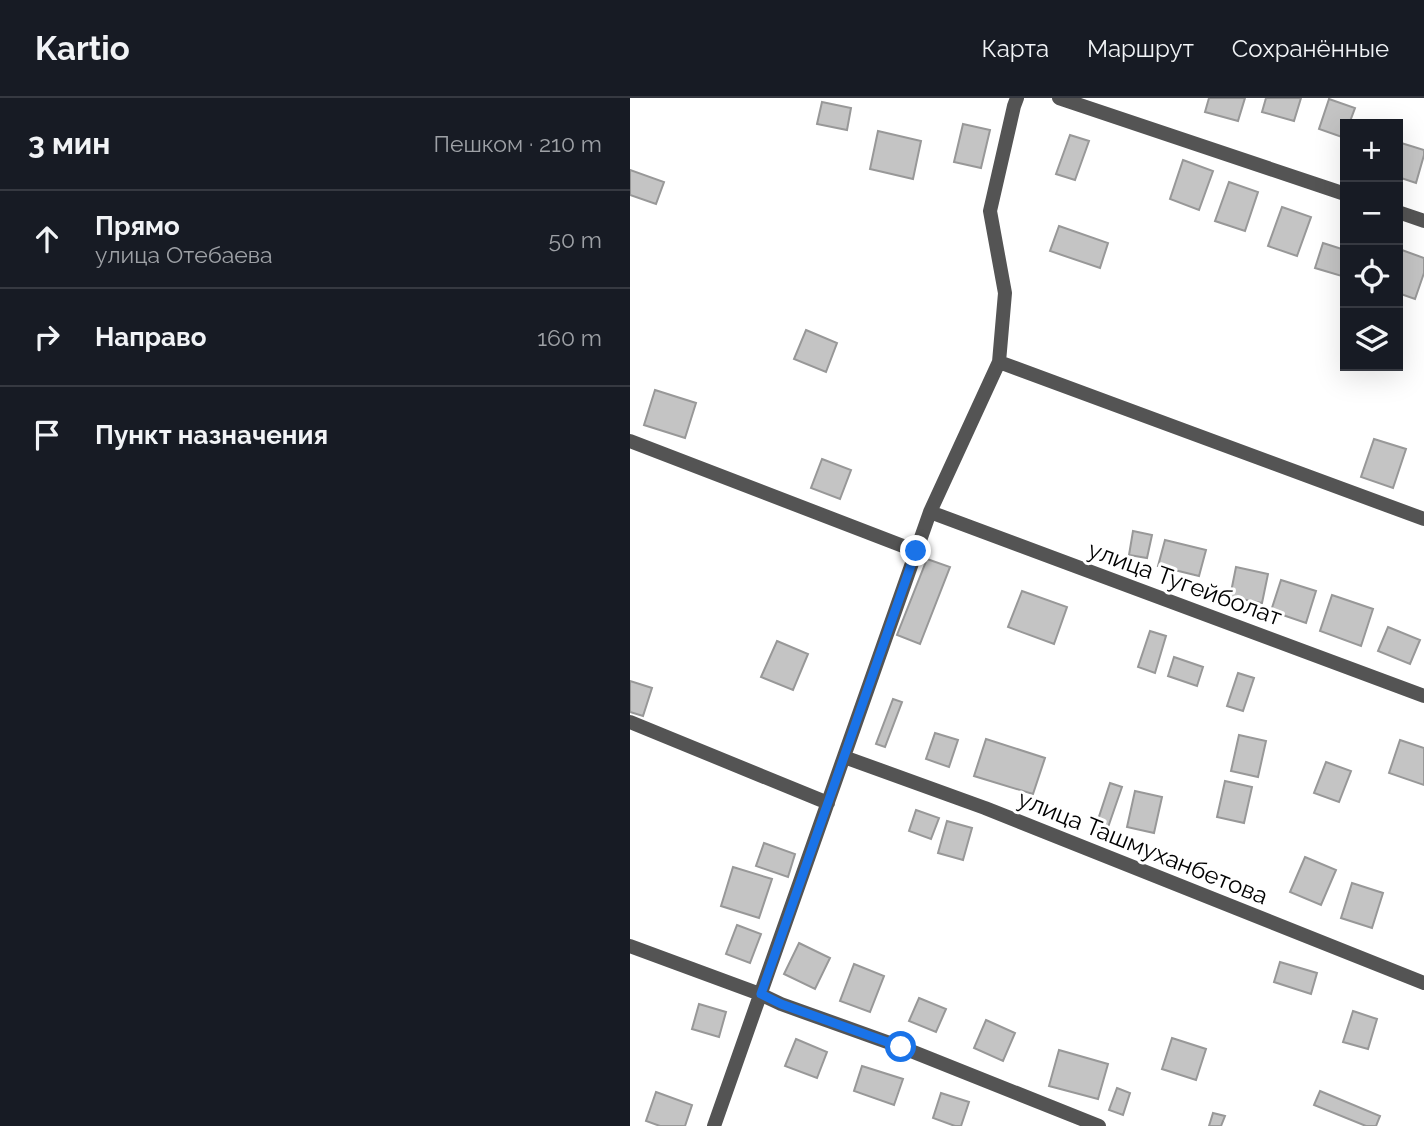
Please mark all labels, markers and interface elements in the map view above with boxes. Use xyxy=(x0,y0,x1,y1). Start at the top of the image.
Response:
text: Kartio xyxy=(35,29,130,68)
text: Карта xyxy=(981,34,1049,63)
text: Маршрут xyxy=(1087,34,1194,63)
text: Сохранённые xyxy=(1232,34,1389,63)
map controls xyxy=(1340,119,1403,371)
button: + xyxy=(1340,119,1403,182)
text: 3 мин xyxy=(28,126,110,161)
text: Пешком · 210 m xyxy=(434,130,602,157)
button: − xyxy=(1340,182,1403,245)
text: Прямо xyxy=(95,211,180,241)
icon: ahead xyxy=(28,220,66,258)
text: 50 m xyxy=(548,226,602,253)
text: улица Отебаева xyxy=(95,241,273,268)
button: locate xyxy=(1340,245,1403,308)
button: layers xyxy=(1340,308,1403,371)
icon: right xyxy=(28,318,66,356)
text: Направо xyxy=(95,322,206,352)
text: 160 m xyxy=(537,324,602,351)
icon: arrive xyxy=(28,416,66,454)
text: Пункт назначения xyxy=(95,420,328,450)
street label: улица Тугейболат xyxy=(1084,534,1286,632)
route end xyxy=(900,535,931,566)
street label: улица Ташмуханбетова xyxy=(1014,784,1272,910)
route start xyxy=(885,1031,916,1062)

